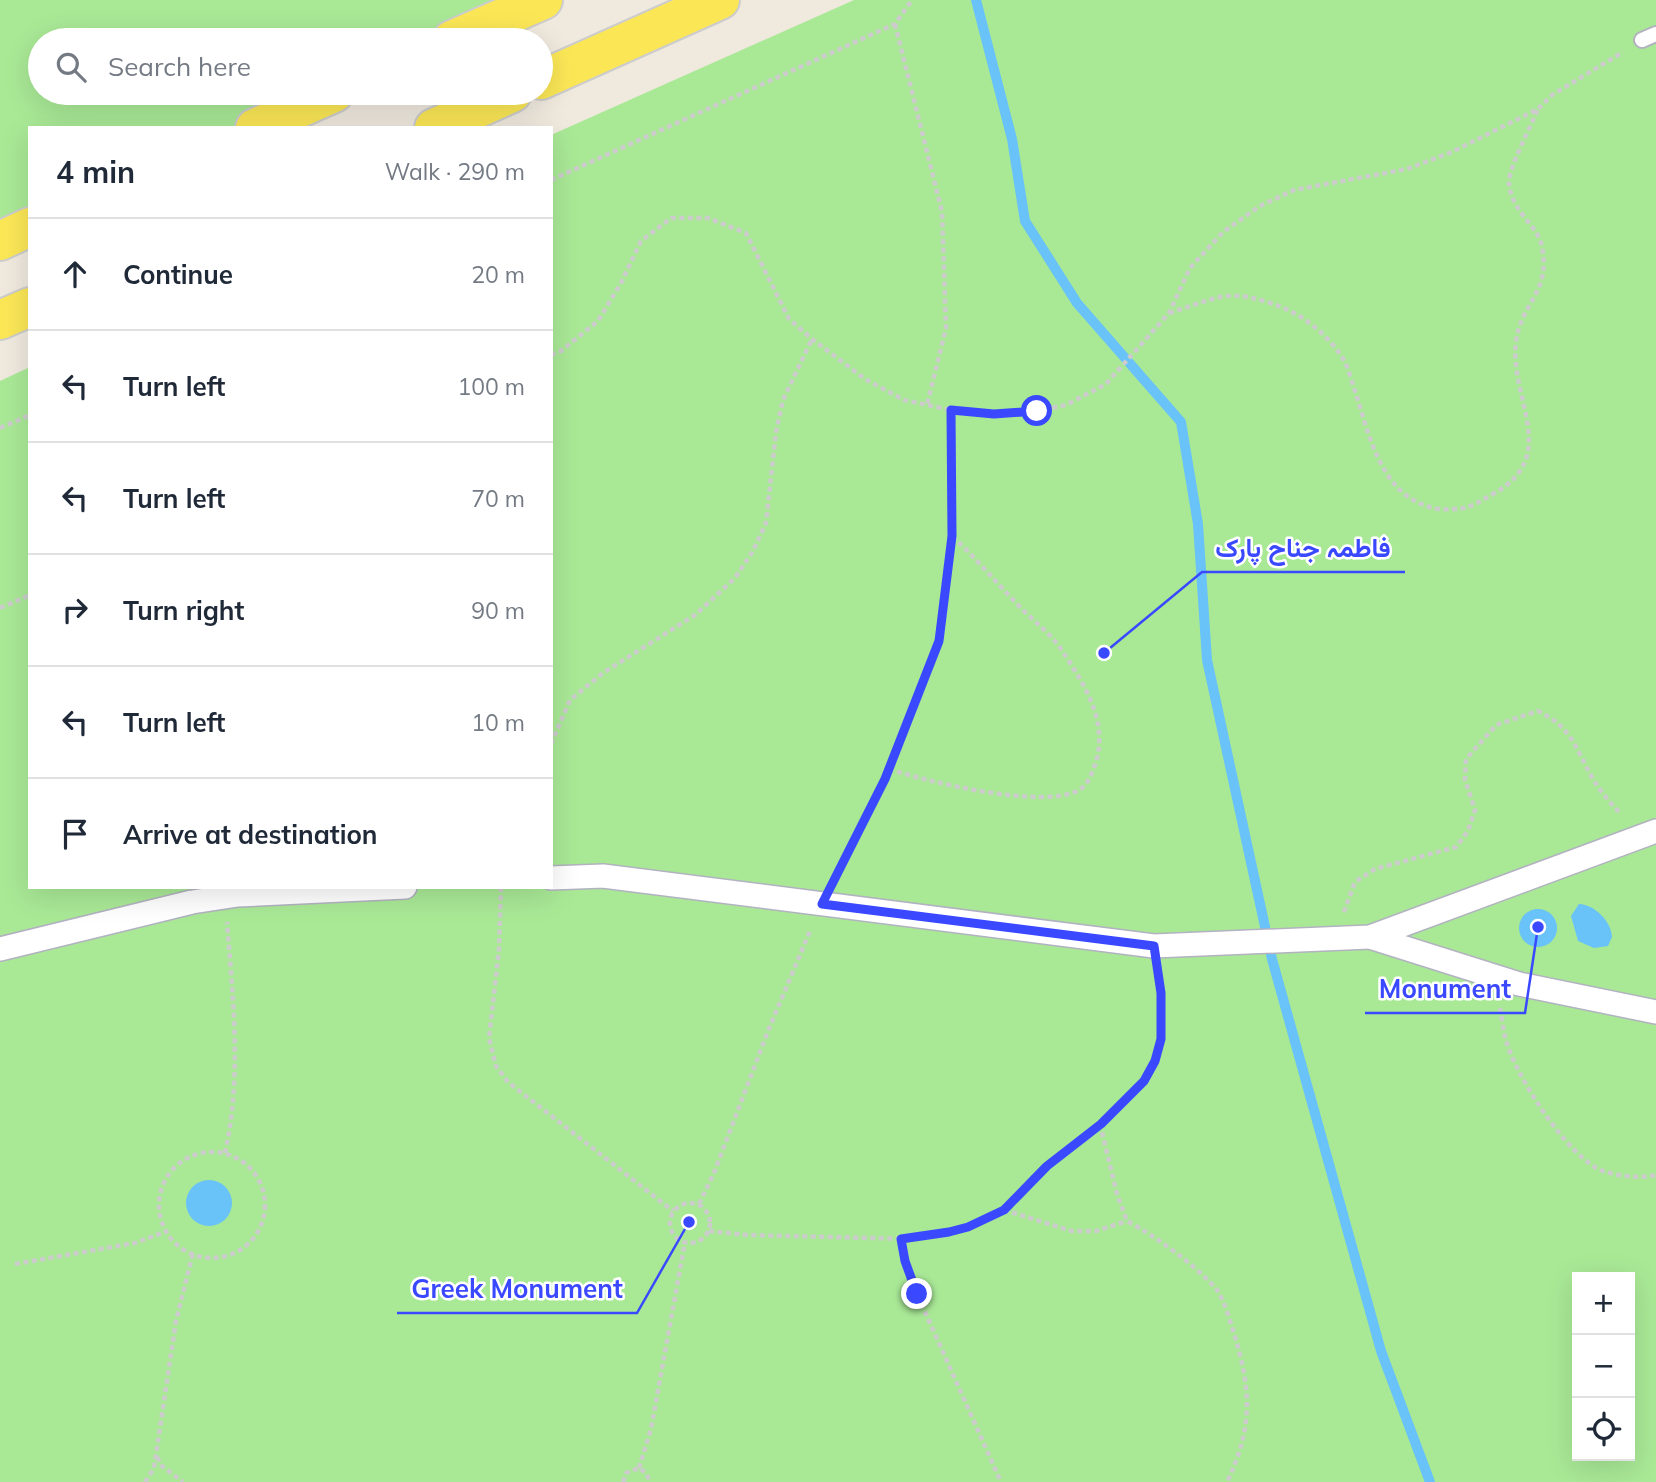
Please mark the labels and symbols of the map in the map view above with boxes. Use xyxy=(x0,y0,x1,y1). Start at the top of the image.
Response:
route start xyxy=(1021,395,1052,426)
callout: فاطمہ جناح پارک xyxy=(1202,525,1405,572)
text: فاطمہ جناح پارک xyxy=(1215,531,1391,566)
callout: Monument xyxy=(1365,966,1525,1013)
text: Monument xyxy=(1379,972,1511,1005)
callout: Greek Monument xyxy=(397,1266,637,1313)
text: Greek Monument xyxy=(411,1272,623,1305)
route end xyxy=(901,1278,932,1309)

